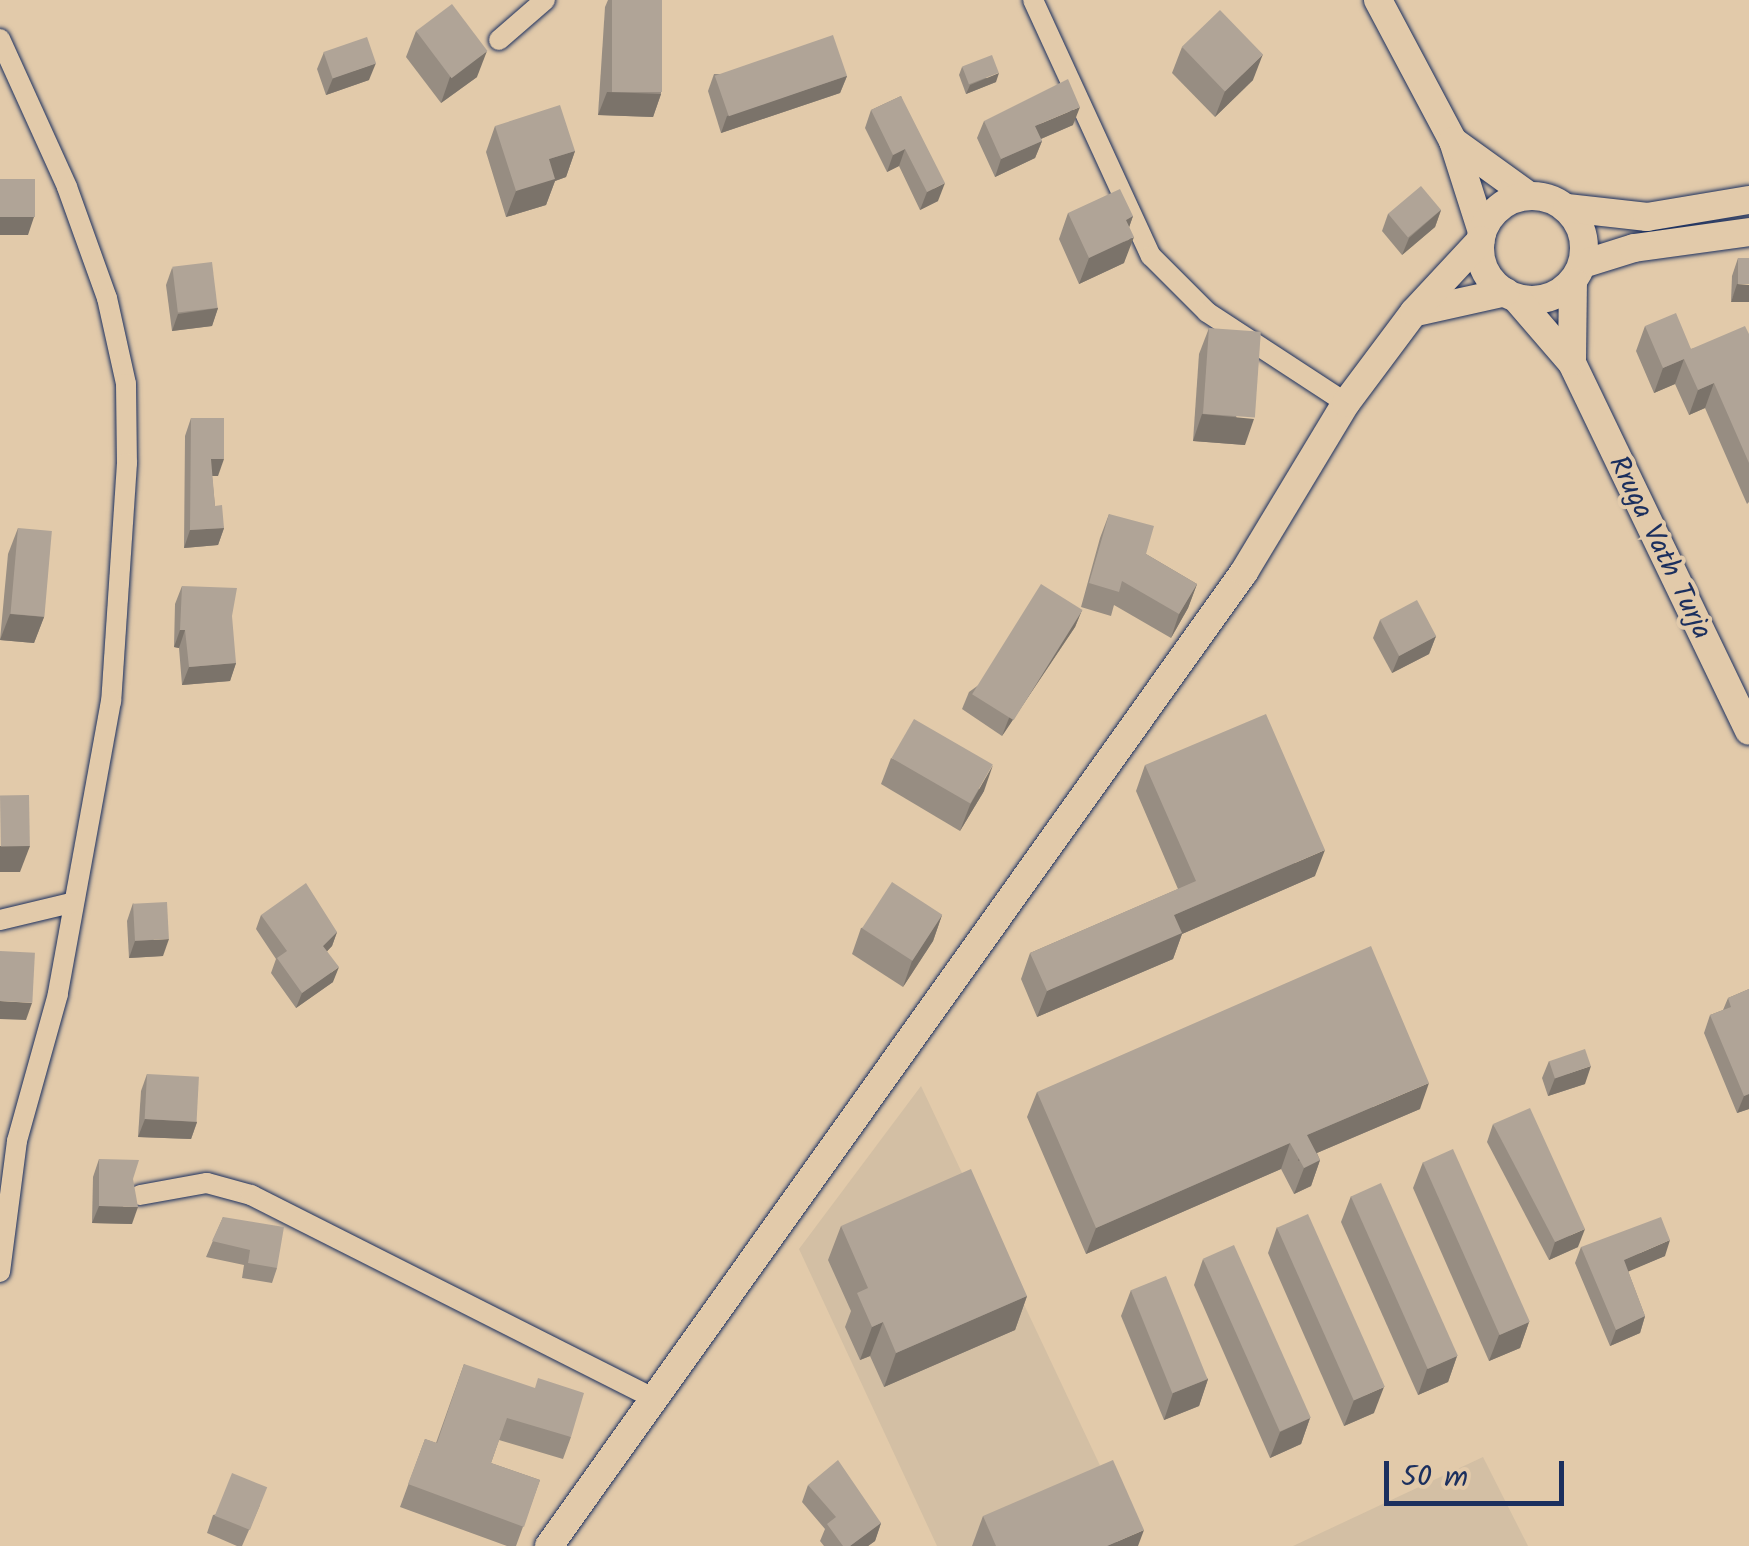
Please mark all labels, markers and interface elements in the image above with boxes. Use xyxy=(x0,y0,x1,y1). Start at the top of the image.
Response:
street label: Rruga Vath Turja xyxy=(1600,451,1718,645)
scale bar xyxy=(1389,1441,1569,1503)
text: 50 m xyxy=(1401,1454,1468,1502)

